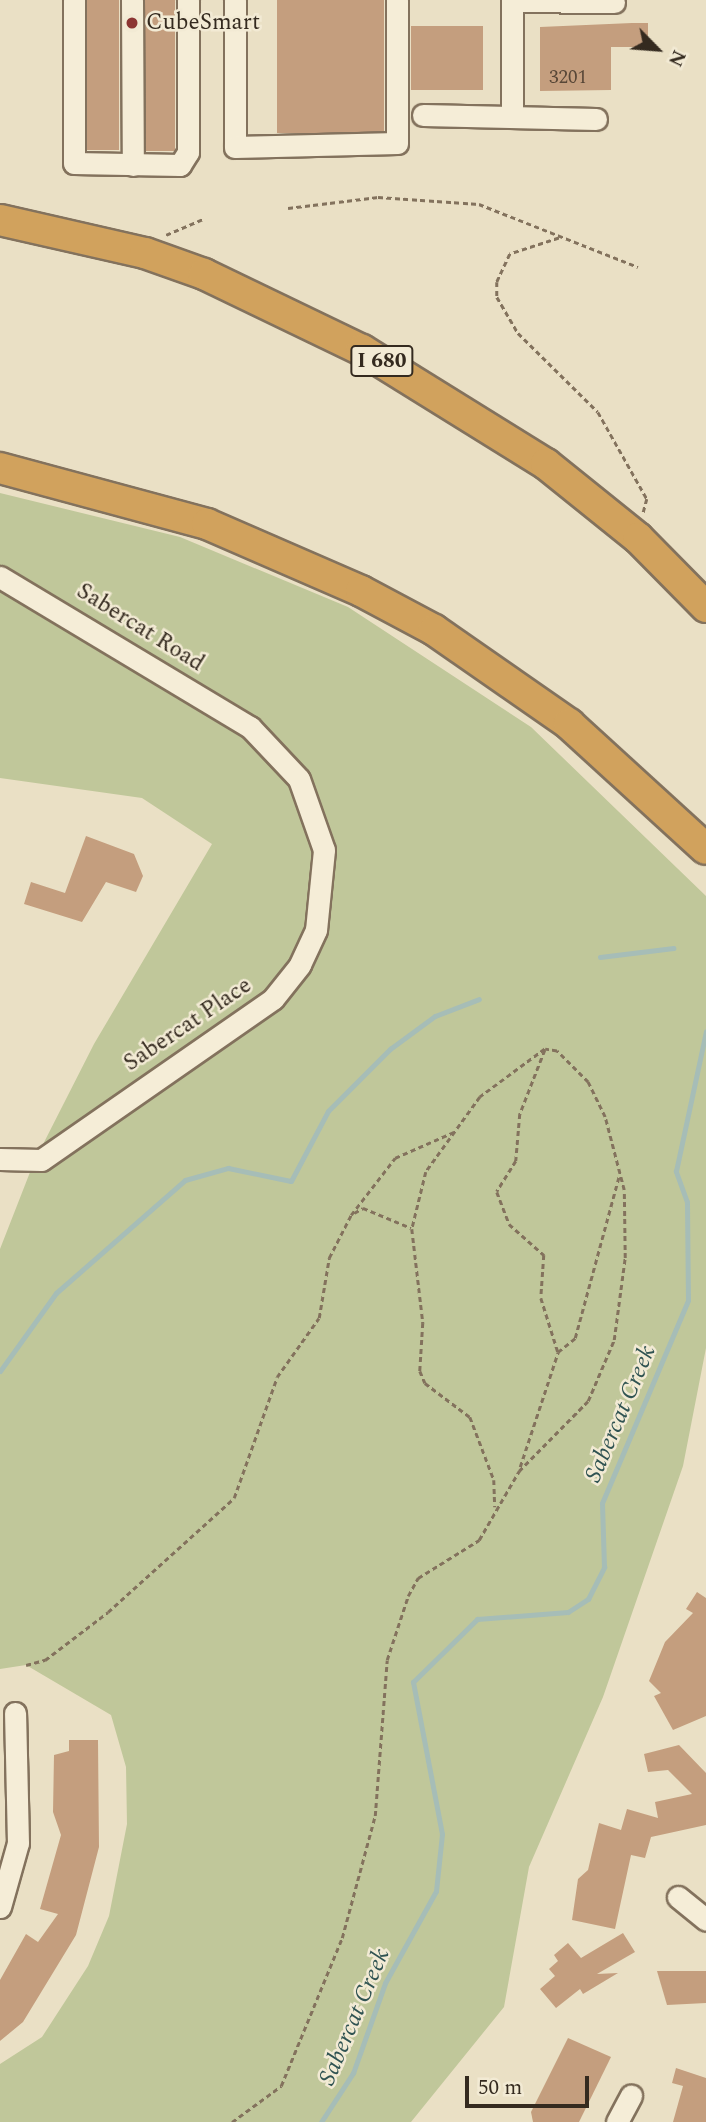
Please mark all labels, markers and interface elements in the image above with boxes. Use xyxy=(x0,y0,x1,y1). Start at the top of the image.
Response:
place label: CubeSmart xyxy=(146,9,260,37)
north arrow xyxy=(622,14,692,84)
marker: CubeSmart xyxy=(124,15,140,31)
text: N xyxy=(660,45,693,71)
house number: 3201 xyxy=(549,67,587,89)
road number: I 680 xyxy=(349,344,415,378)
street label: Sabercat Road xyxy=(71,578,209,678)
street label: Sabercat Place xyxy=(119,972,257,1078)
water label: Sabercat Creek xyxy=(579,1341,663,1487)
water label: Sabercat Creek xyxy=(313,1944,397,2090)
scale bar xyxy=(468,2062,592,2106)
text: 50 m xyxy=(478,2072,522,2104)

